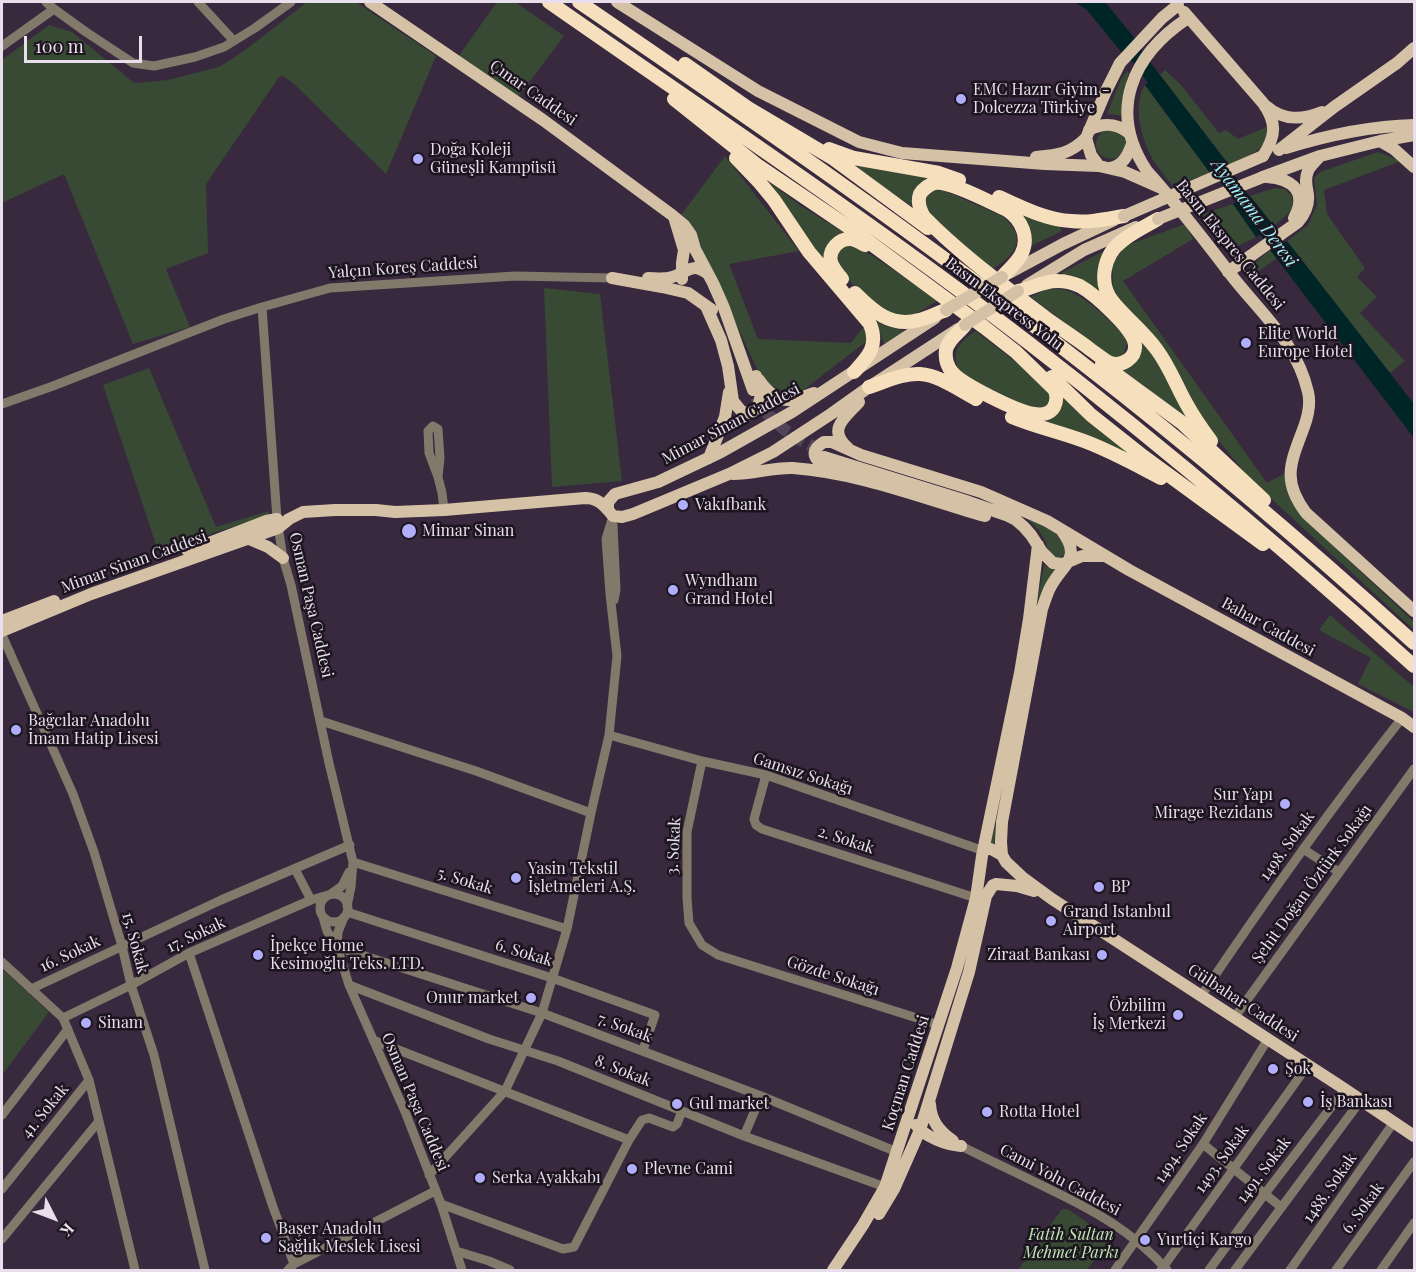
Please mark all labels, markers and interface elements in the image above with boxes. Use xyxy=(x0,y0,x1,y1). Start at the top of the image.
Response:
scale bar xyxy=(27,24,146,62)
text: 100 m xyxy=(35,34,84,58)
street label: Çınar Caddesi xyxy=(486,56,580,130)
place label: EMC Hazır Giyim - Dolcezza Türkiye xyxy=(973,80,1110,118)
marker: EMC Hazır Giyim - Dolcezza Türkiye xyxy=(954,92,968,106)
place label: Doğa Koleji Güneşli Kampüsü xyxy=(430,140,556,178)
marker: Doğa Koleji Güneşli Kampüsü xyxy=(411,152,425,166)
water label: Ayamama Deresi xyxy=(1206,155,1302,271)
street label: Basın Ekspres Caddesi xyxy=(1172,176,1288,314)
street label: Yalçın Koreş Caddesi xyxy=(328,253,478,283)
street label: Basın Ekspress Yolu xyxy=(941,253,1067,355)
place label: Elite World Europe Hotel xyxy=(1258,324,1353,362)
marker: Elite World Europe Hotel xyxy=(1239,336,1253,350)
street label: Mimar Sinan Caddesi xyxy=(659,379,803,469)
place label: Vakıfbank xyxy=(695,495,766,515)
marker: Vakıfbank xyxy=(676,498,690,512)
place label: Mimar Sinan xyxy=(422,521,514,541)
marker: Mimar Sinan xyxy=(400,522,418,540)
street label: Mimar Sinan Caddesi xyxy=(58,527,210,597)
street label: Osman Paşa Caddesi xyxy=(285,530,337,680)
place label: Wyndham Grand Hotel xyxy=(685,571,773,609)
marker: Wyndham Grand Hotel xyxy=(666,583,680,597)
street label: Bahar Caddesi xyxy=(1218,593,1318,661)
place label: Bağcılar Anadolu İmam Hatip Lisesi xyxy=(28,711,159,749)
marker: Bağcılar Anadolu İmam Hatip Lisesi xyxy=(9,723,23,737)
street label: Gamsız Sokağı xyxy=(751,749,855,799)
place label: Sur Yapı Mirage Rezidans xyxy=(1154,785,1273,823)
marker: Sur Yapı Mirage Rezidans xyxy=(1278,797,1292,811)
street label: Şehit Doğan Öztürk Sokağı xyxy=(1248,801,1376,967)
street label: 1498. Sokak xyxy=(1255,808,1319,884)
street label: 3. Sokak xyxy=(663,817,685,875)
street label: 2. Sokak xyxy=(815,822,877,858)
place label: Yasin Tekstil İşletmeleri A.Ş. xyxy=(528,859,636,897)
street label: 5. Sokak xyxy=(435,863,495,899)
marker: Yasin Tekstil İşletmeleri A.Ş. xyxy=(509,871,523,885)
place label: BP xyxy=(1111,877,1130,897)
marker: BP xyxy=(1092,880,1106,894)
place label: Grand Istanbul Airport xyxy=(1063,902,1171,940)
street label: 15. Sokak xyxy=(118,910,152,976)
street label: 17. Sokak xyxy=(164,913,228,957)
marker: Grand Istanbul Airport xyxy=(1044,914,1058,928)
street label: 16. Sokak xyxy=(37,932,103,976)
street label: 6. Sokak xyxy=(493,935,555,971)
place label: İpekçe Home Kesimoğlu Teks. LTD. xyxy=(270,936,424,974)
place label: Ziraat Bankası xyxy=(987,945,1090,965)
marker: İpekçe Home Kesimoğlu Teks. LTD. xyxy=(251,948,265,962)
marker: Ziraat Bankası xyxy=(1095,948,1109,962)
street label: Gözde Sokağı xyxy=(784,952,882,1000)
street label: Gülbahar Caddesi xyxy=(1184,960,1302,1046)
place label: Onur market xyxy=(426,988,519,1008)
marker: Onur market xyxy=(524,991,538,1005)
place label: Özbilim İş Merkezi xyxy=(1092,996,1166,1034)
marker: Özbilim İş Merkezi xyxy=(1171,1008,1185,1022)
street label: 7. Sokak xyxy=(595,1009,655,1047)
place label: Sinam xyxy=(98,1013,143,1033)
street label: Koçman Caddesi xyxy=(878,1013,934,1133)
marker: Sinam xyxy=(79,1016,93,1030)
street label: Osman Paşa Caddesi xyxy=(377,1030,453,1174)
street label: 8. Sokak xyxy=(592,1051,654,1091)
place label: Şok xyxy=(1285,1059,1311,1079)
marker: Şok xyxy=(1266,1062,1280,1076)
street label: 41. Sokak xyxy=(17,1080,73,1142)
place label: İş Bankası xyxy=(1320,1092,1392,1112)
place label: Gul market xyxy=(689,1094,769,1114)
marker: İş Bankası xyxy=(1301,1095,1315,1109)
marker: Gul market xyxy=(670,1097,684,1111)
place label: Rotta Hotel xyxy=(999,1102,1080,1122)
marker: Rotta Hotel xyxy=(980,1105,994,1119)
street label: 1494. Sokak xyxy=(1151,1109,1211,1187)
street label: 1493. Sokak xyxy=(1191,1121,1253,1197)
street label: 1491. Sokak xyxy=(1233,1133,1295,1207)
street label: Cami Yolu Caddesi xyxy=(996,1140,1124,1220)
street label: 1488. Sokak xyxy=(1299,1149,1361,1227)
place label: Plevne Cami xyxy=(644,1159,733,1179)
marker: Plevne Cami xyxy=(625,1162,639,1176)
place label: Serka Ayakkabı xyxy=(492,1168,601,1188)
marker: Serka Ayakkabı xyxy=(473,1171,487,1185)
street label: 6. Sokak xyxy=(1338,1179,1388,1237)
north arrow xyxy=(24,1188,84,1248)
text: K xyxy=(56,1219,79,1242)
place label: Başer Anadolu Sağlık Meslek Lisesi xyxy=(278,1219,420,1257)
park label: Fatih Sultan Mehmet Parkı xyxy=(1023,1225,1119,1263)
place label: Yurtiçi Kargo xyxy=(1157,1230,1252,1250)
marker: Başer Anadolu Sağlık Meslek Lisesi xyxy=(259,1231,273,1245)
marker: Yurtiçi Kargo xyxy=(1138,1233,1152,1247)

